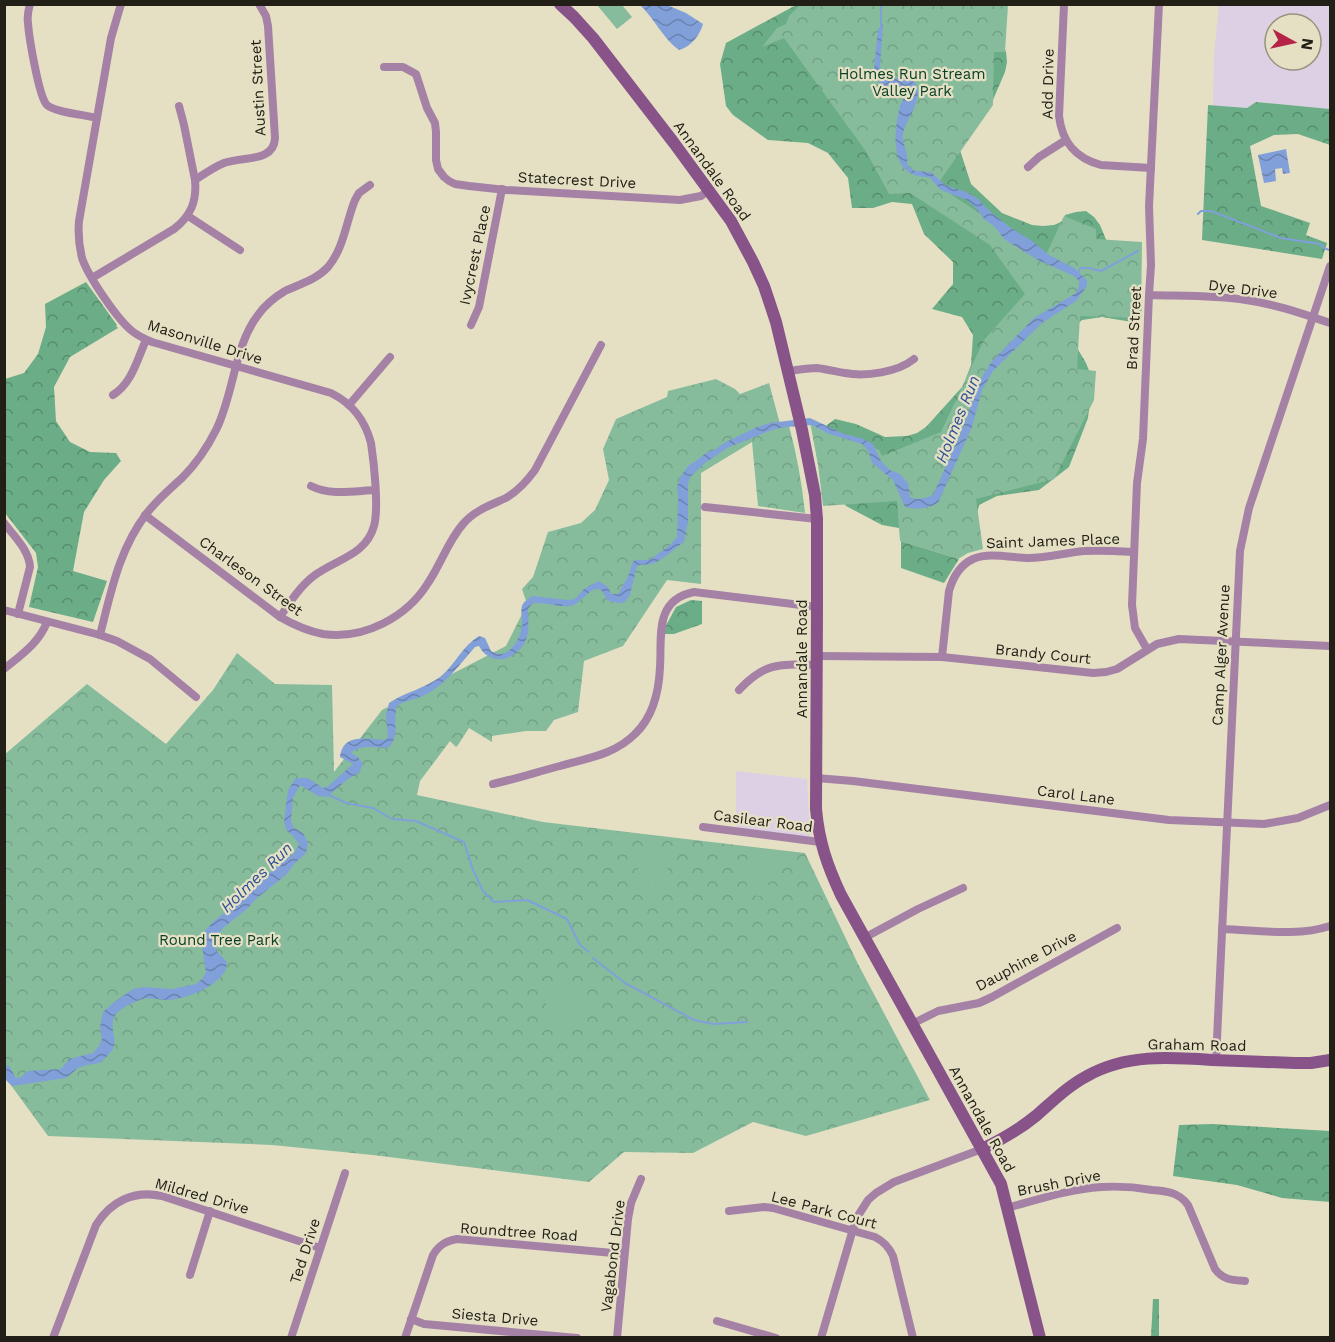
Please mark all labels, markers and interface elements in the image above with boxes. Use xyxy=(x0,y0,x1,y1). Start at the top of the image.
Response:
north arrow xyxy=(1263,12,1323,72)
text: N xyxy=(1297,37,1318,51)
street label: Austin Street xyxy=(246,39,270,137)
street label: Add Drive xyxy=(1038,48,1058,120)
park label: Holmes Run Stream Valley Park xyxy=(838,65,986,100)
street label: Annandale Road xyxy=(670,118,754,224)
street label: Statecrest Drive xyxy=(517,168,637,192)
street label: Ivycrest Place xyxy=(456,203,494,307)
street label: Dye Drive xyxy=(1207,276,1279,302)
street label: Brad Street xyxy=(1123,285,1145,370)
street label: Masonville Drive xyxy=(145,316,265,368)
water label: Holmes Run xyxy=(931,373,984,466)
street label: Saint James Place xyxy=(986,530,1120,552)
street label: Charleson Street xyxy=(196,532,307,620)
street label: Camp Alger Avenue xyxy=(1208,584,1234,726)
street label: Annandale Road xyxy=(793,599,811,719)
street label: Brandy Court xyxy=(994,640,1092,668)
street label: Carol Lane xyxy=(1036,781,1116,809)
street label: Casilear Road xyxy=(712,806,814,836)
water label: Holmes Run xyxy=(216,838,296,916)
street label: Dauphine Drive xyxy=(973,927,1079,995)
park label: Round Tree Park xyxy=(159,931,279,949)
street label: Graham Road xyxy=(1147,1035,1247,1055)
street label: Annandale Road xyxy=(945,1063,1019,1175)
street label: Brush Drive xyxy=(1016,1166,1102,1200)
street label: Mildred Drive xyxy=(153,1174,251,1218)
street label: Lee Park Court xyxy=(769,1187,880,1233)
street label: Vagabond Drive xyxy=(597,1199,629,1313)
street label: Ted Drive xyxy=(286,1216,324,1286)
street label: Roundtree Road xyxy=(460,1219,578,1245)
street label: Siesta Drive xyxy=(451,1304,539,1330)

